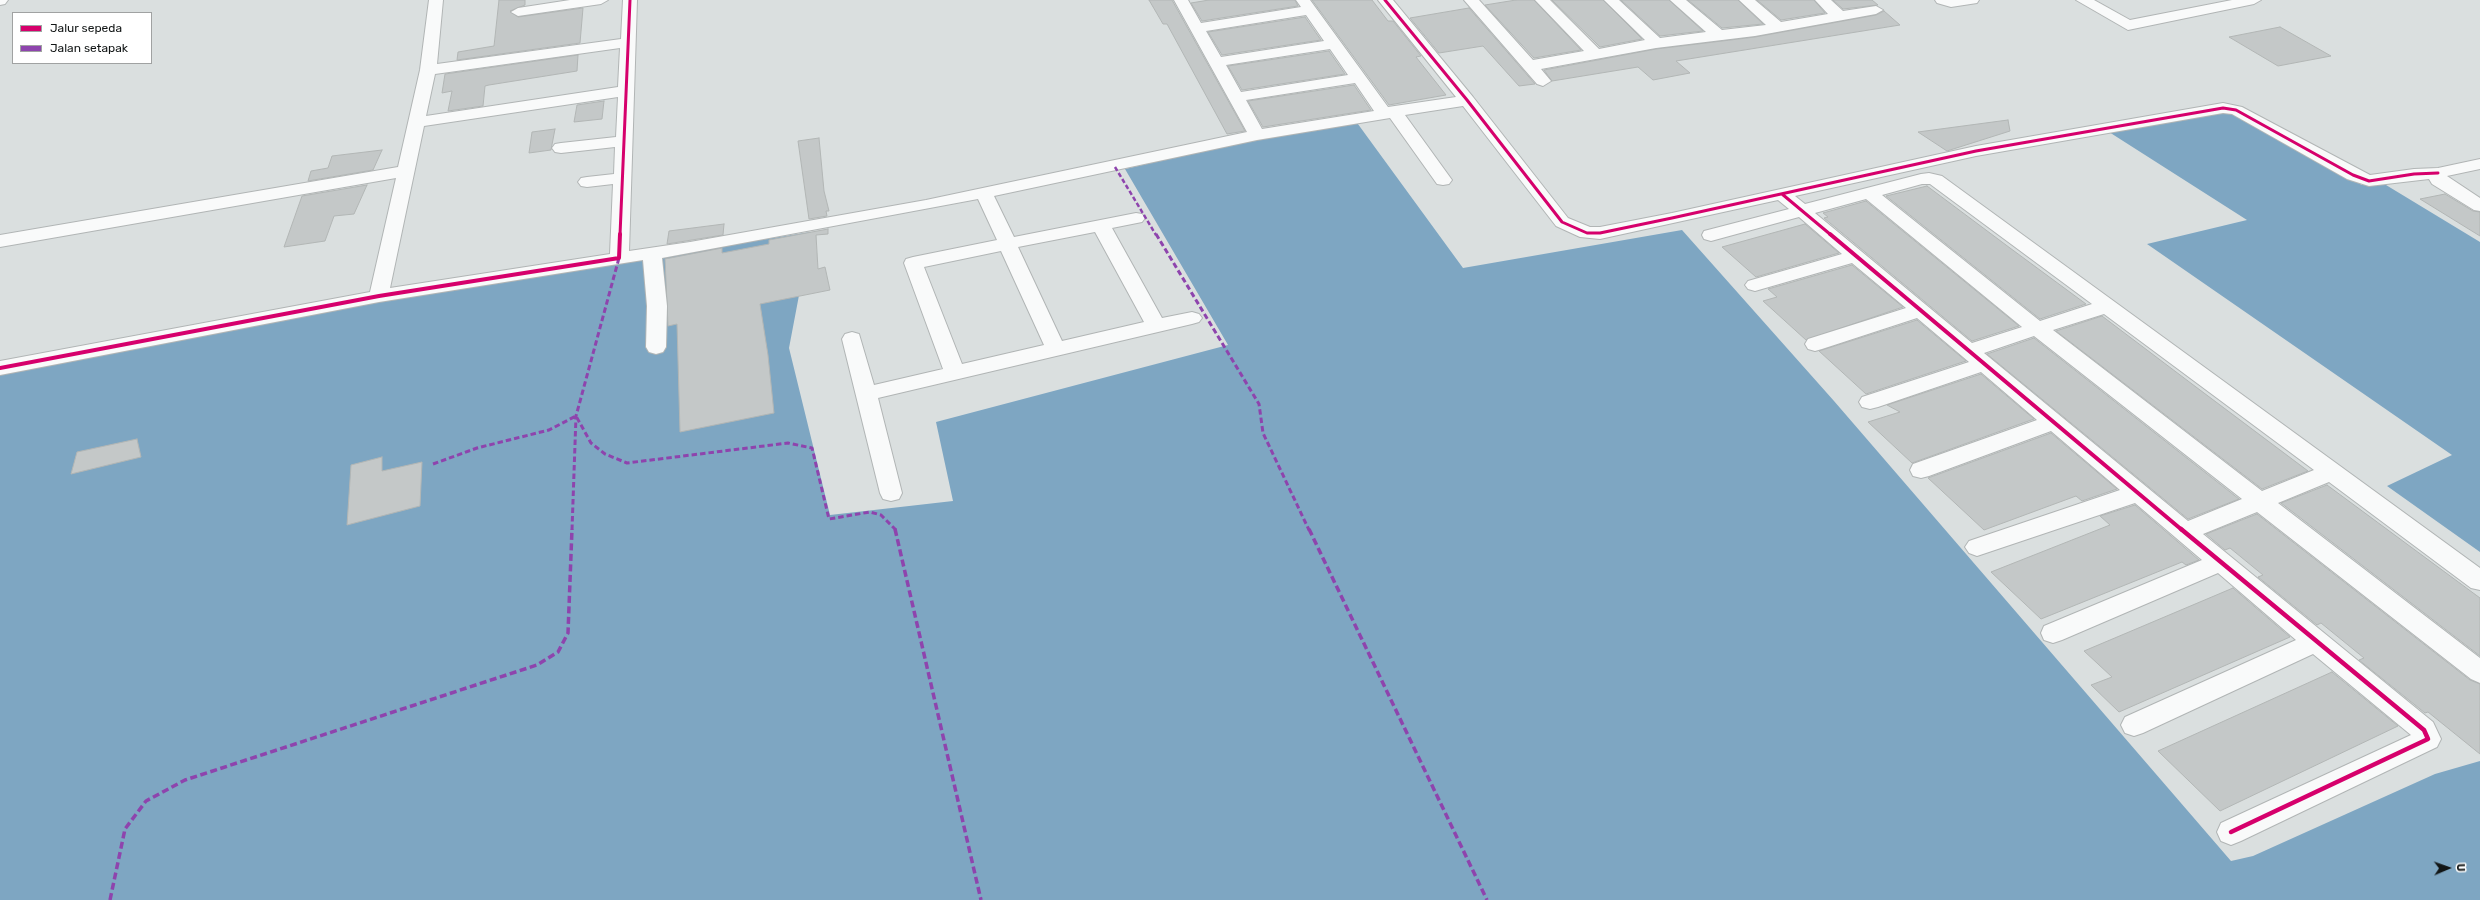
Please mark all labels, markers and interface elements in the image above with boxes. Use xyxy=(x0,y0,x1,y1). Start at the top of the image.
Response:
legend xyxy=(12,12,152,64)
text: Jalur sepeda xyxy=(50,21,122,35)
text: Jalan setapak xyxy=(50,41,128,55)
north arrow xyxy=(2428,848,2468,888)
text: U xyxy=(2454,863,2467,872)

